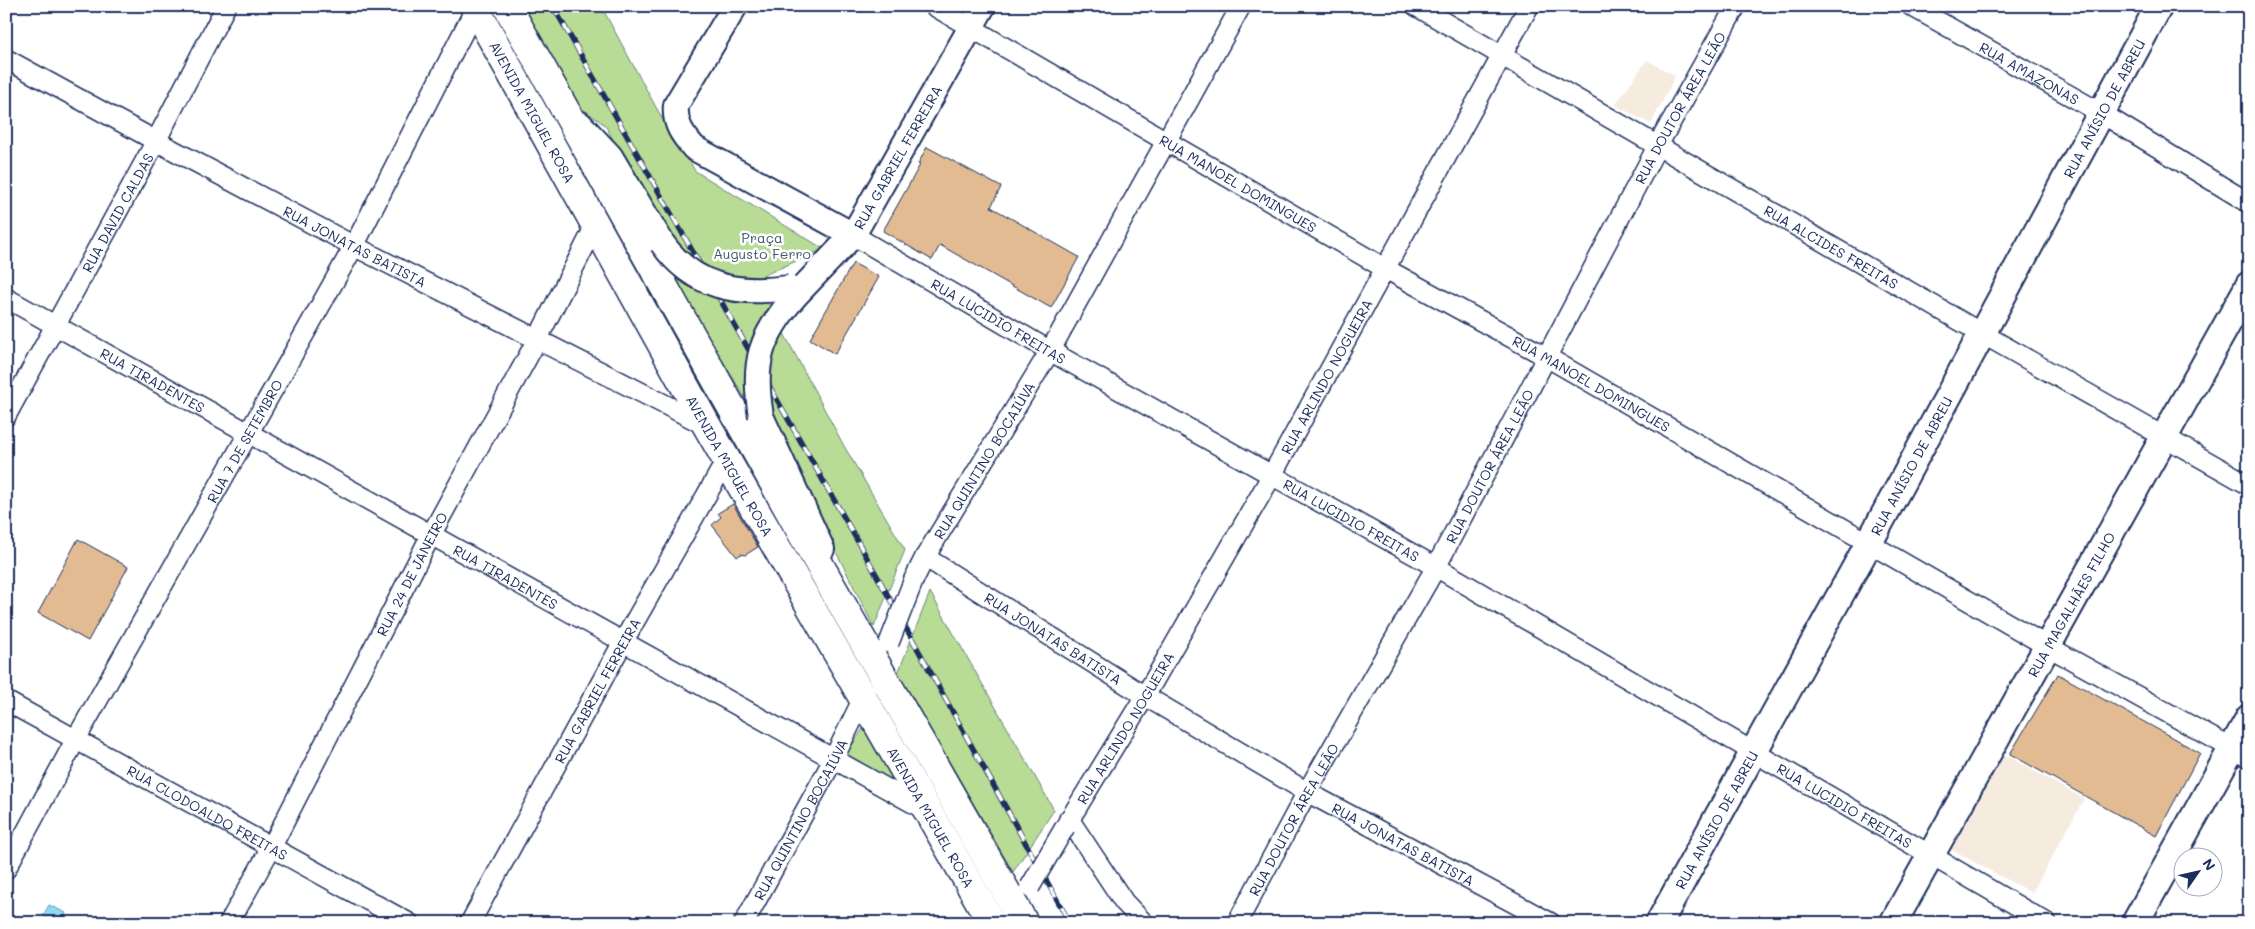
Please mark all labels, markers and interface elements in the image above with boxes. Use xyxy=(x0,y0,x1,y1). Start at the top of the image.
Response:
street label: RUA DOUTOR ÁREA LEÃO xyxy=(1630,28,1729,187)
street label: RUA ANÍSIO DE ABREU xyxy=(2058,36,2149,181)
street label: AVENIDA MIGUEL ROSA xyxy=(486,37,580,186)
street label: RUA AMAZONAS xyxy=(1976,37,2083,108)
street label: RUA GABRIEL FERREIRA xyxy=(849,81,946,232)
street label: RUA MANOEL DOMINGUES xyxy=(1156,130,1320,236)
street label: RUA DAVID CALDAS xyxy=(77,149,157,275)
street label: RUA ALCIDES FREITAS xyxy=(1761,200,1902,293)
street label: RUA JONATAS BATISTA xyxy=(280,201,430,291)
park label: Praça Augusto Ferro xyxy=(713,228,811,263)
street label: RUA LUCIDIO FREITAS xyxy=(928,274,1070,368)
street label: RUA ARLINDO NOGUEIRA xyxy=(1276,295,1376,457)
street label: RUA MANOEL DOMINGUES xyxy=(1509,331,1674,436)
street label: RUA TIRADENTES xyxy=(97,343,209,417)
street label: RUA 7 DE SETEMBRO xyxy=(202,376,286,506)
street label: RUA QUINTINO BOCAIÚVA xyxy=(929,378,1039,542)
street label: RUA DOUTOR ÁREA LEÃO xyxy=(1441,386,1537,546)
street label: AVENIDA MIGUEL ROSA xyxy=(682,392,778,540)
street label: RUA ANÍSIO DE ABREU xyxy=(1865,393,1956,539)
street label: RUA LUCIDIO FREITAS xyxy=(1280,474,1423,565)
street label: RUA 24 DE JANEIRO xyxy=(372,508,451,639)
street label: RUA MAGALHÃES FILHO xyxy=(2023,528,2119,680)
street label: RUA TIRADENTES xyxy=(450,540,561,613)
street label: RUA JONATAS BATISTA xyxy=(981,588,1126,689)
street label: RUA GABRIEL FERREIRA xyxy=(549,614,644,766)
street label: RUA ARLINDO NOGUEIRA xyxy=(1072,648,1178,807)
street label: RUA QUINTINO BOCAIÚVA xyxy=(749,735,851,903)
street label: RUA DOUTOR ÁREA LEÃO xyxy=(1244,739,1343,899)
street label: AVENIDA MIGUEL ROSA xyxy=(883,743,979,891)
street label: RUA ANÍSIO DE ABREU xyxy=(1670,747,1762,892)
street label: RUA LUCIDIO FREITAS xyxy=(1774,758,1916,852)
street label: RUA CLODOALDO FREITAS xyxy=(124,760,291,864)
street label: RUA JONATAS BATISTA xyxy=(1329,798,1478,890)
north arrow xyxy=(2172,846,2222,896)
text: N xyxy=(2198,855,2220,874)

